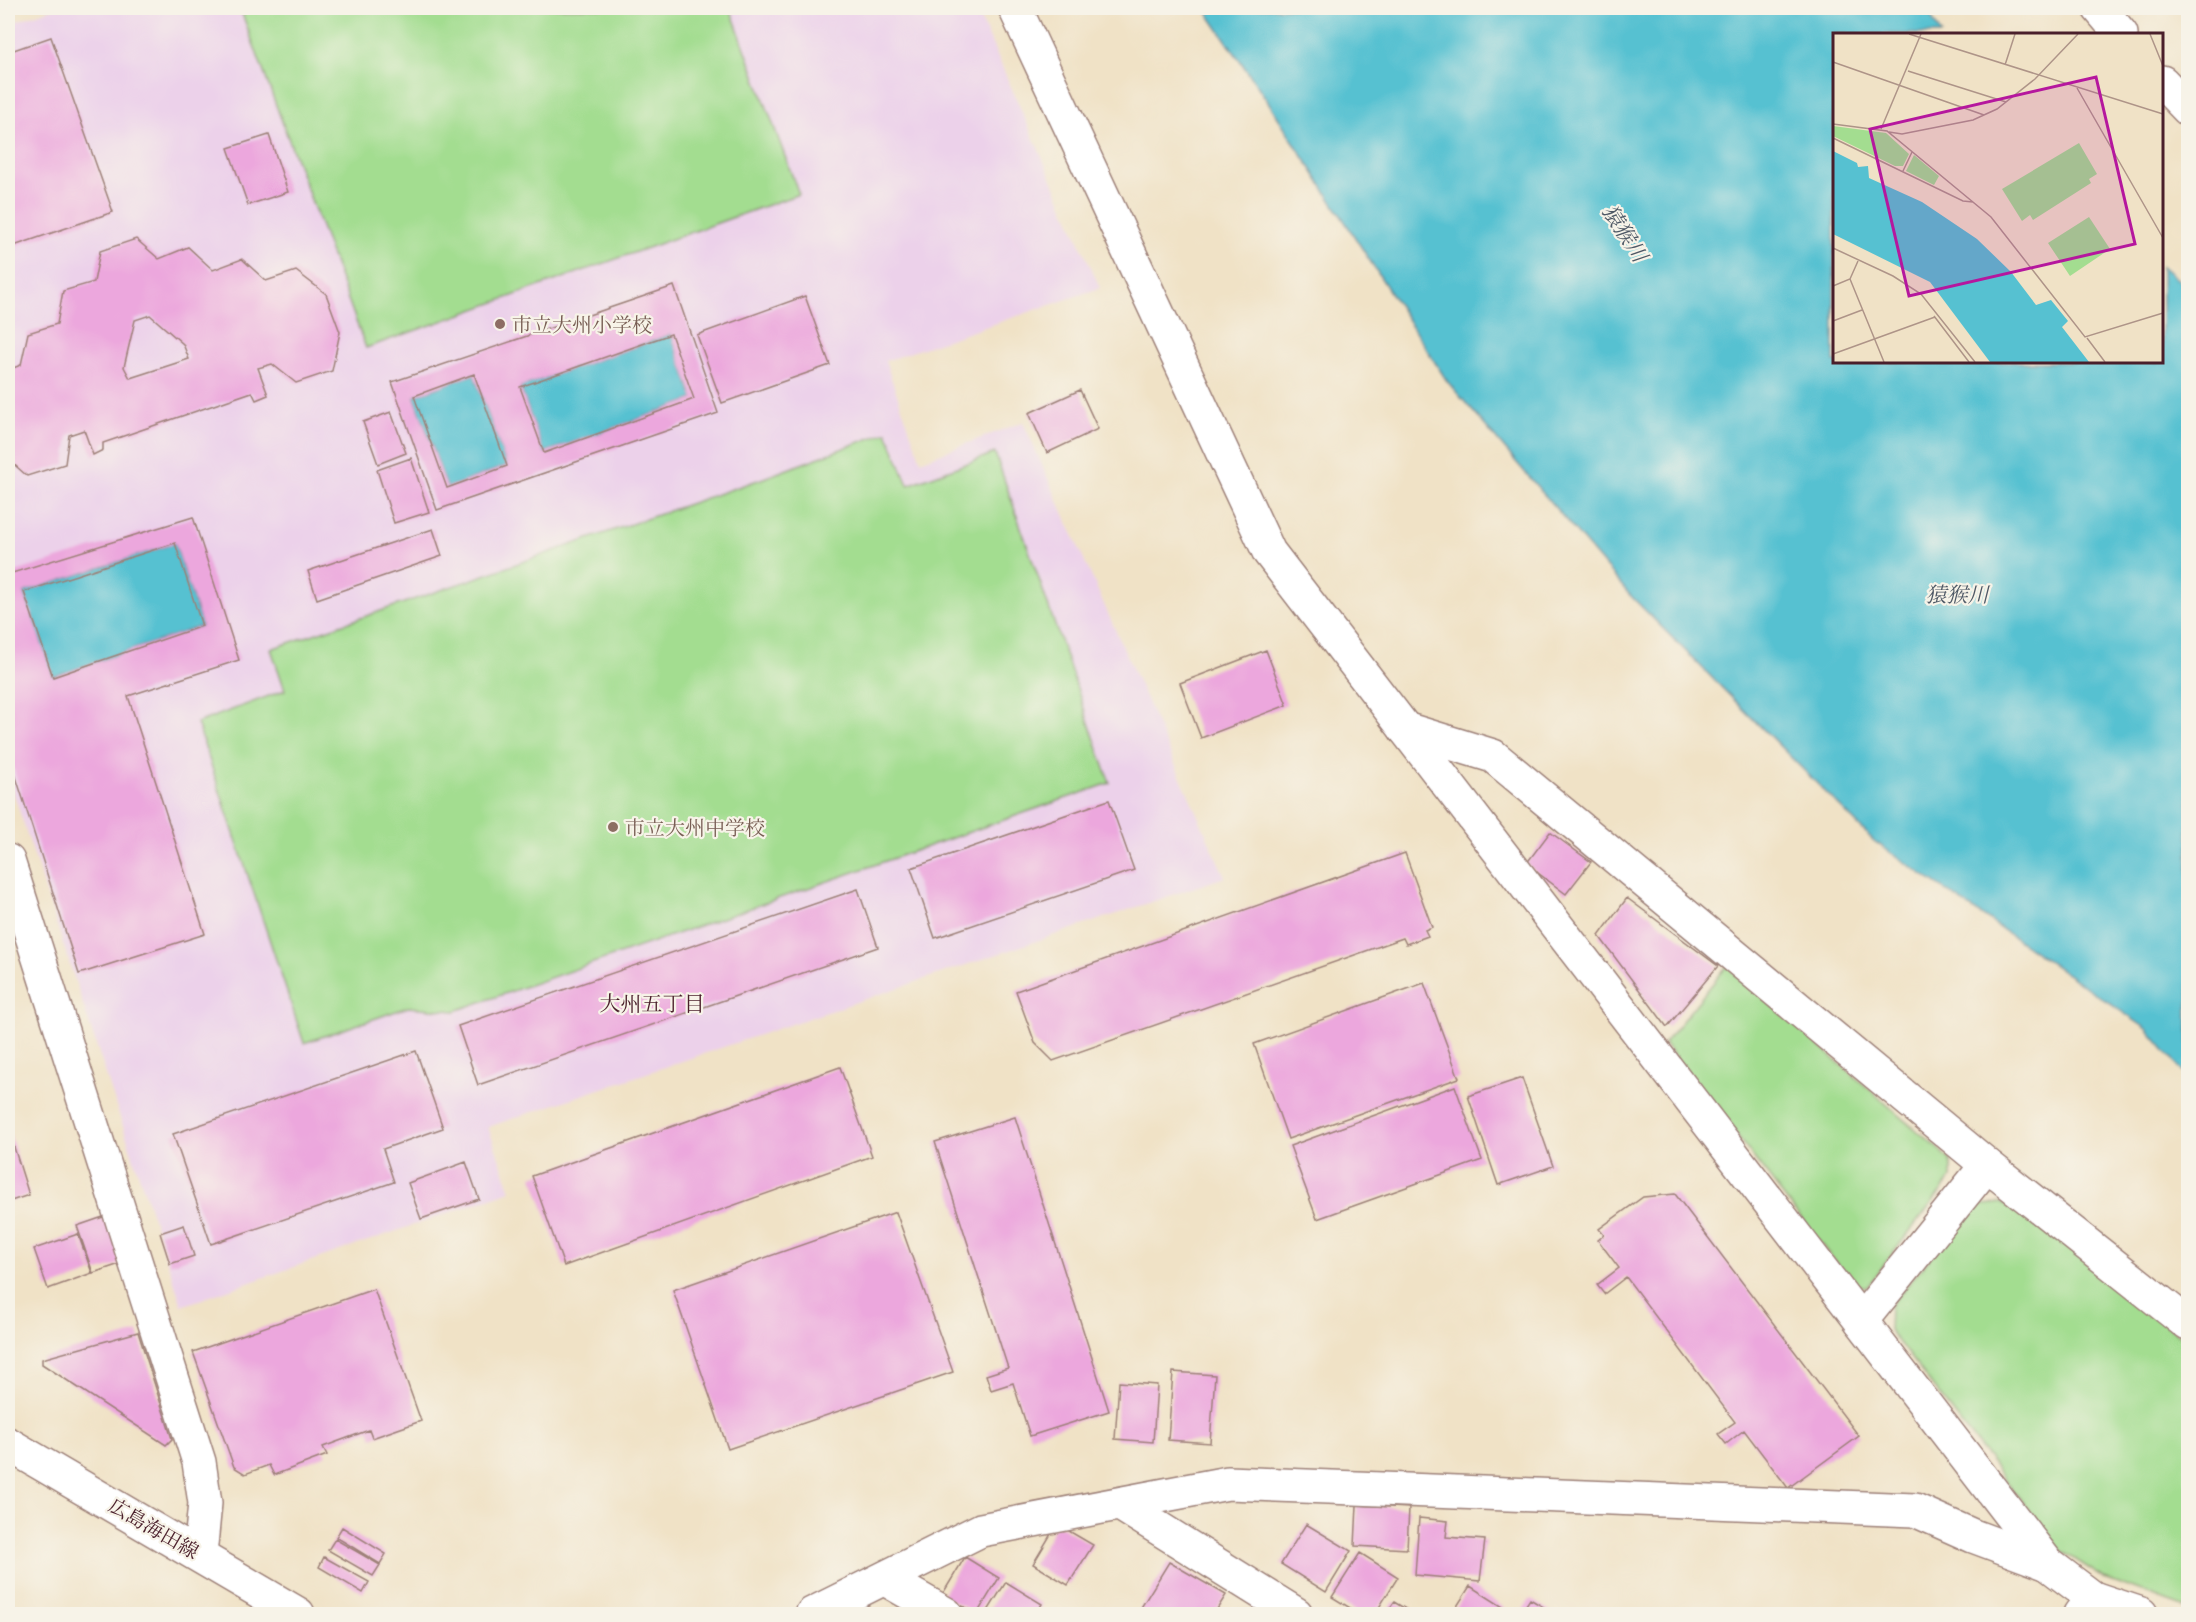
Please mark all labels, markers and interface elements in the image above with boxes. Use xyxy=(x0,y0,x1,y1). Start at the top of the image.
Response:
inset map xyxy=(1833,33,2163,363)
water label: 猿猴川 xyxy=(1595,198,1656,270)
place label: 市立大州小学校 xyxy=(512,310,652,339)
marker: 市立大州小学校 xyxy=(493,317,507,331)
water label: 猿猴川 xyxy=(1926,579,1990,610)
place label: 市立大州中学校 xyxy=(625,813,765,842)
marker: 市立大州中学校 xyxy=(606,820,620,834)
district label: 大州五丁目 xyxy=(600,988,705,1019)
street label: 広島海田線 xyxy=(103,1490,205,1566)

